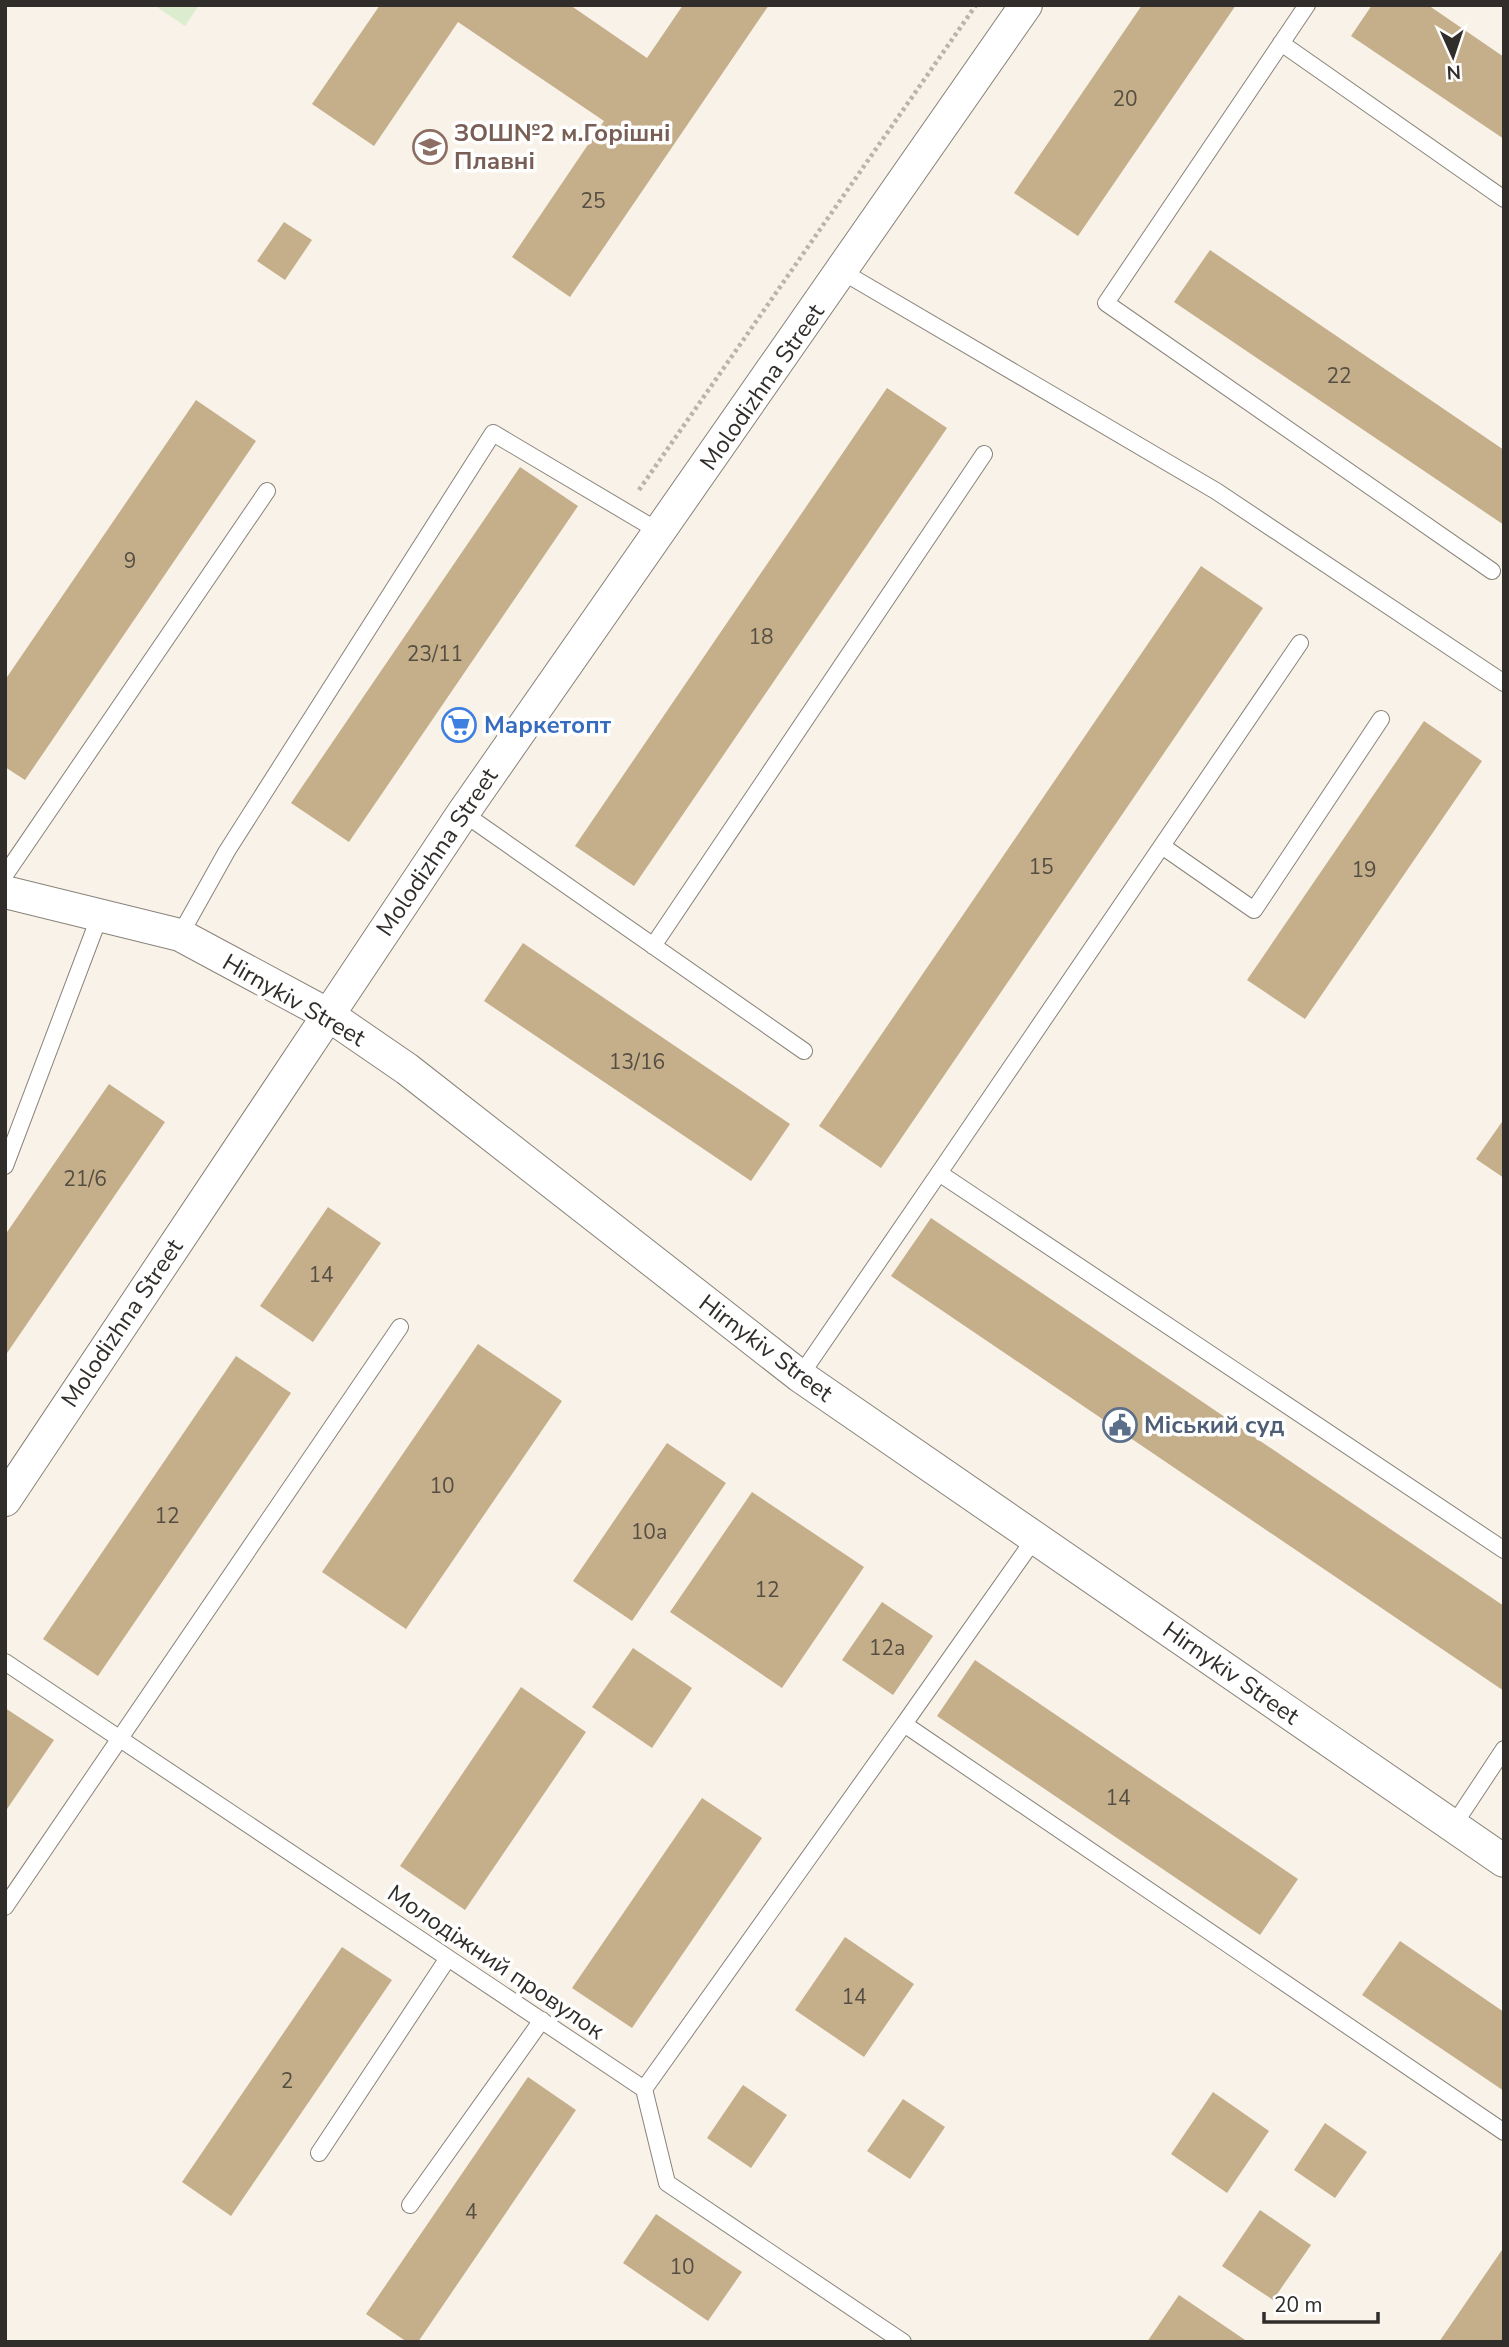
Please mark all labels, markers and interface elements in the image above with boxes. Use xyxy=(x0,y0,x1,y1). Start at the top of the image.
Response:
north arrow xyxy=(1418,21,1488,91)
text: N xyxy=(1446,59,1462,85)
house number: 20 xyxy=(1112,85,1138,113)
place label: ЗОШ№2 м.Горішні Плавні xyxy=(454,117,670,177)
school or university icon: ЗОШ№2 м.Горішні Плавні xyxy=(411,128,449,166)
house number: 25 xyxy=(580,187,606,215)
street label: Molodizhna Street xyxy=(693,297,832,477)
house number: 22 xyxy=(1326,362,1352,390)
house number: 9 xyxy=(124,547,136,575)
house number: 18 xyxy=(748,623,774,651)
house number: 23/11 xyxy=(407,640,463,668)
supermarket icon: Маркетопт xyxy=(440,706,478,744)
place label: Маркетопт xyxy=(484,709,612,741)
street label: Molodizhna Street xyxy=(369,761,506,942)
house number: 15 xyxy=(1028,853,1054,881)
house number: 19 xyxy=(1351,856,1377,884)
street label: Hirnykiv Street xyxy=(217,946,372,1054)
house number: 13/16 xyxy=(609,1048,665,1076)
house number: 21/6 xyxy=(63,1165,107,1193)
street label: Molodizhna Street xyxy=(54,1232,191,1413)
house number: 14 xyxy=(308,1261,334,1289)
street label: Hirnykiv Street xyxy=(693,1287,840,1409)
public building icon: Міський суд xyxy=(1101,1406,1139,1444)
place label: Міський суд xyxy=(1144,1409,1284,1441)
house number: 10 xyxy=(429,1472,455,1500)
house number: 12 xyxy=(154,1502,180,1530)
house number: 10а xyxy=(631,1518,667,1546)
house number: 12 xyxy=(754,1576,780,1604)
street label: Hirnykiv Street xyxy=(1156,1614,1306,1732)
house number: 12а xyxy=(869,1634,905,1662)
house number: 14 xyxy=(1105,1784,1131,1812)
street label: Молодіжний провулок xyxy=(381,1877,611,2047)
house number: 14 xyxy=(841,1983,867,2011)
house number: 2 xyxy=(281,2067,293,2095)
house number: 4 xyxy=(465,2198,477,2226)
house number: 10 xyxy=(669,2253,695,2281)
scale bar xyxy=(1264,2280,1378,2324)
text: 20 m xyxy=(1274,2291,1323,2319)

